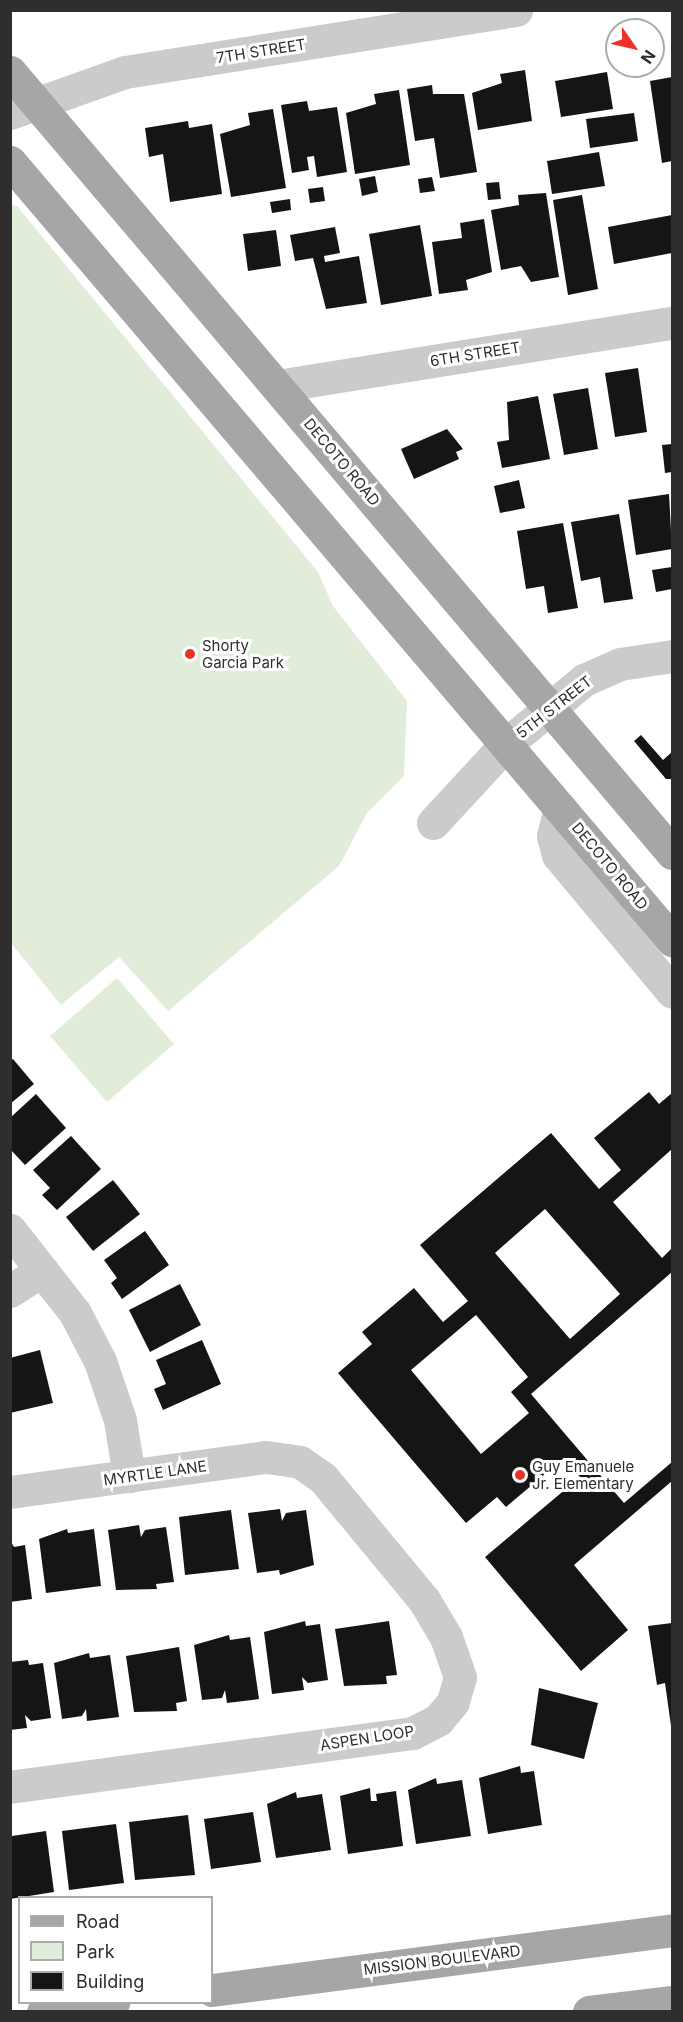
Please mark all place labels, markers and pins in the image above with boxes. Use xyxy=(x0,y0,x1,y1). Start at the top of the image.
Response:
place label: Shorty Garcia Park xyxy=(202,636,284,671)
marker: Shorty Garcia Park xyxy=(183,647,197,661)
place label: Guy Emanuele Jr. Elementary xyxy=(532,1457,634,1492)
marker: Guy Emanuele Jr. Elementary xyxy=(513,1468,527,1482)

